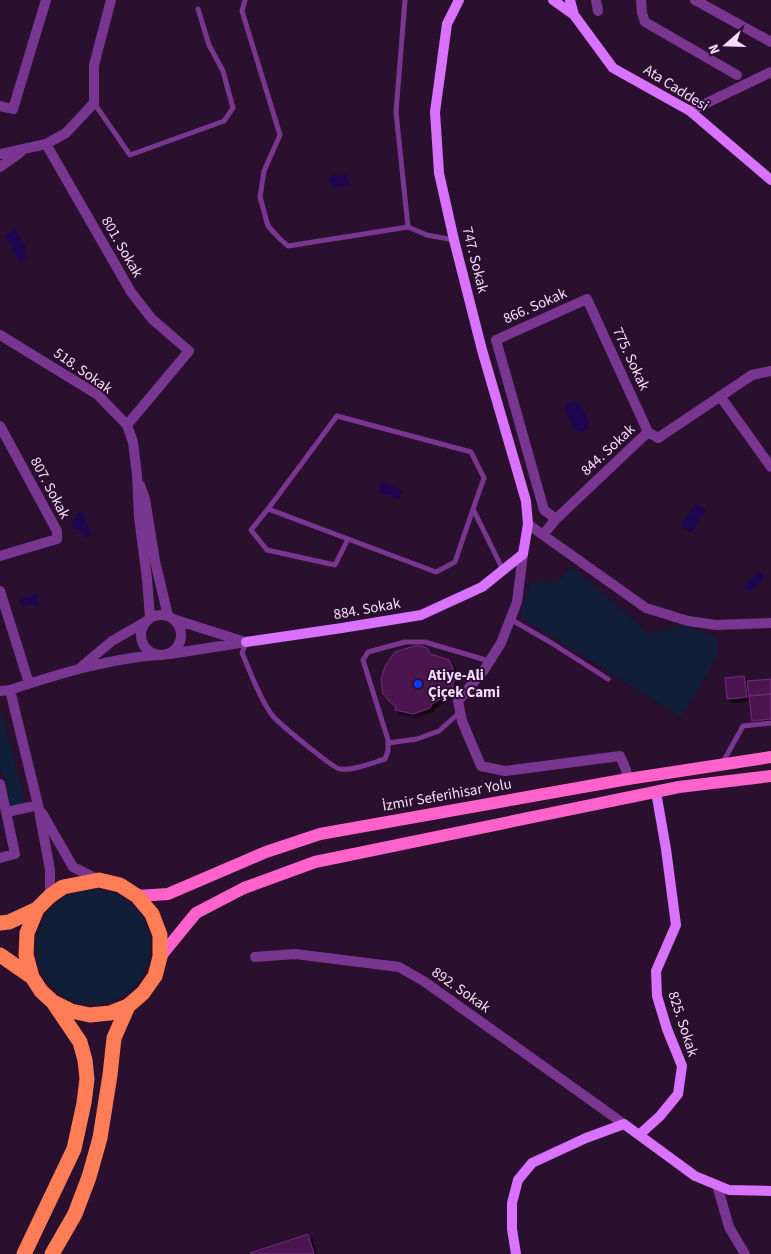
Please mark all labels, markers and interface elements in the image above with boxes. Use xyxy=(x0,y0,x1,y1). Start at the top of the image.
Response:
north arrow xyxy=(701,20,751,70)
text: N xyxy=(704,41,726,57)
street label: Ata Caddesi xyxy=(639,60,713,116)
street label: 801. Sokak xyxy=(96,213,148,282)
street label: 747. Sokak xyxy=(457,225,493,296)
street label: 866. Sokak xyxy=(500,282,571,329)
street label: 775. Sokak xyxy=(607,324,655,395)
street label: 518. Sokak xyxy=(49,343,117,399)
street label: 844. Sokak xyxy=(576,419,640,481)
street label: 807. Sokak xyxy=(25,453,75,523)
street label: 884. Sokak xyxy=(332,593,403,625)
place label: Atiye-Ali Çiçek Cami xyxy=(427,665,500,703)
marker: Atiye-Ali Çiçek Cami xyxy=(412,678,424,690)
street label: İzmir Seferihisar Yolu xyxy=(381,773,513,817)
street label: 892. Sokak xyxy=(427,962,495,1018)
street label: 825. Sokak xyxy=(663,989,704,1060)

